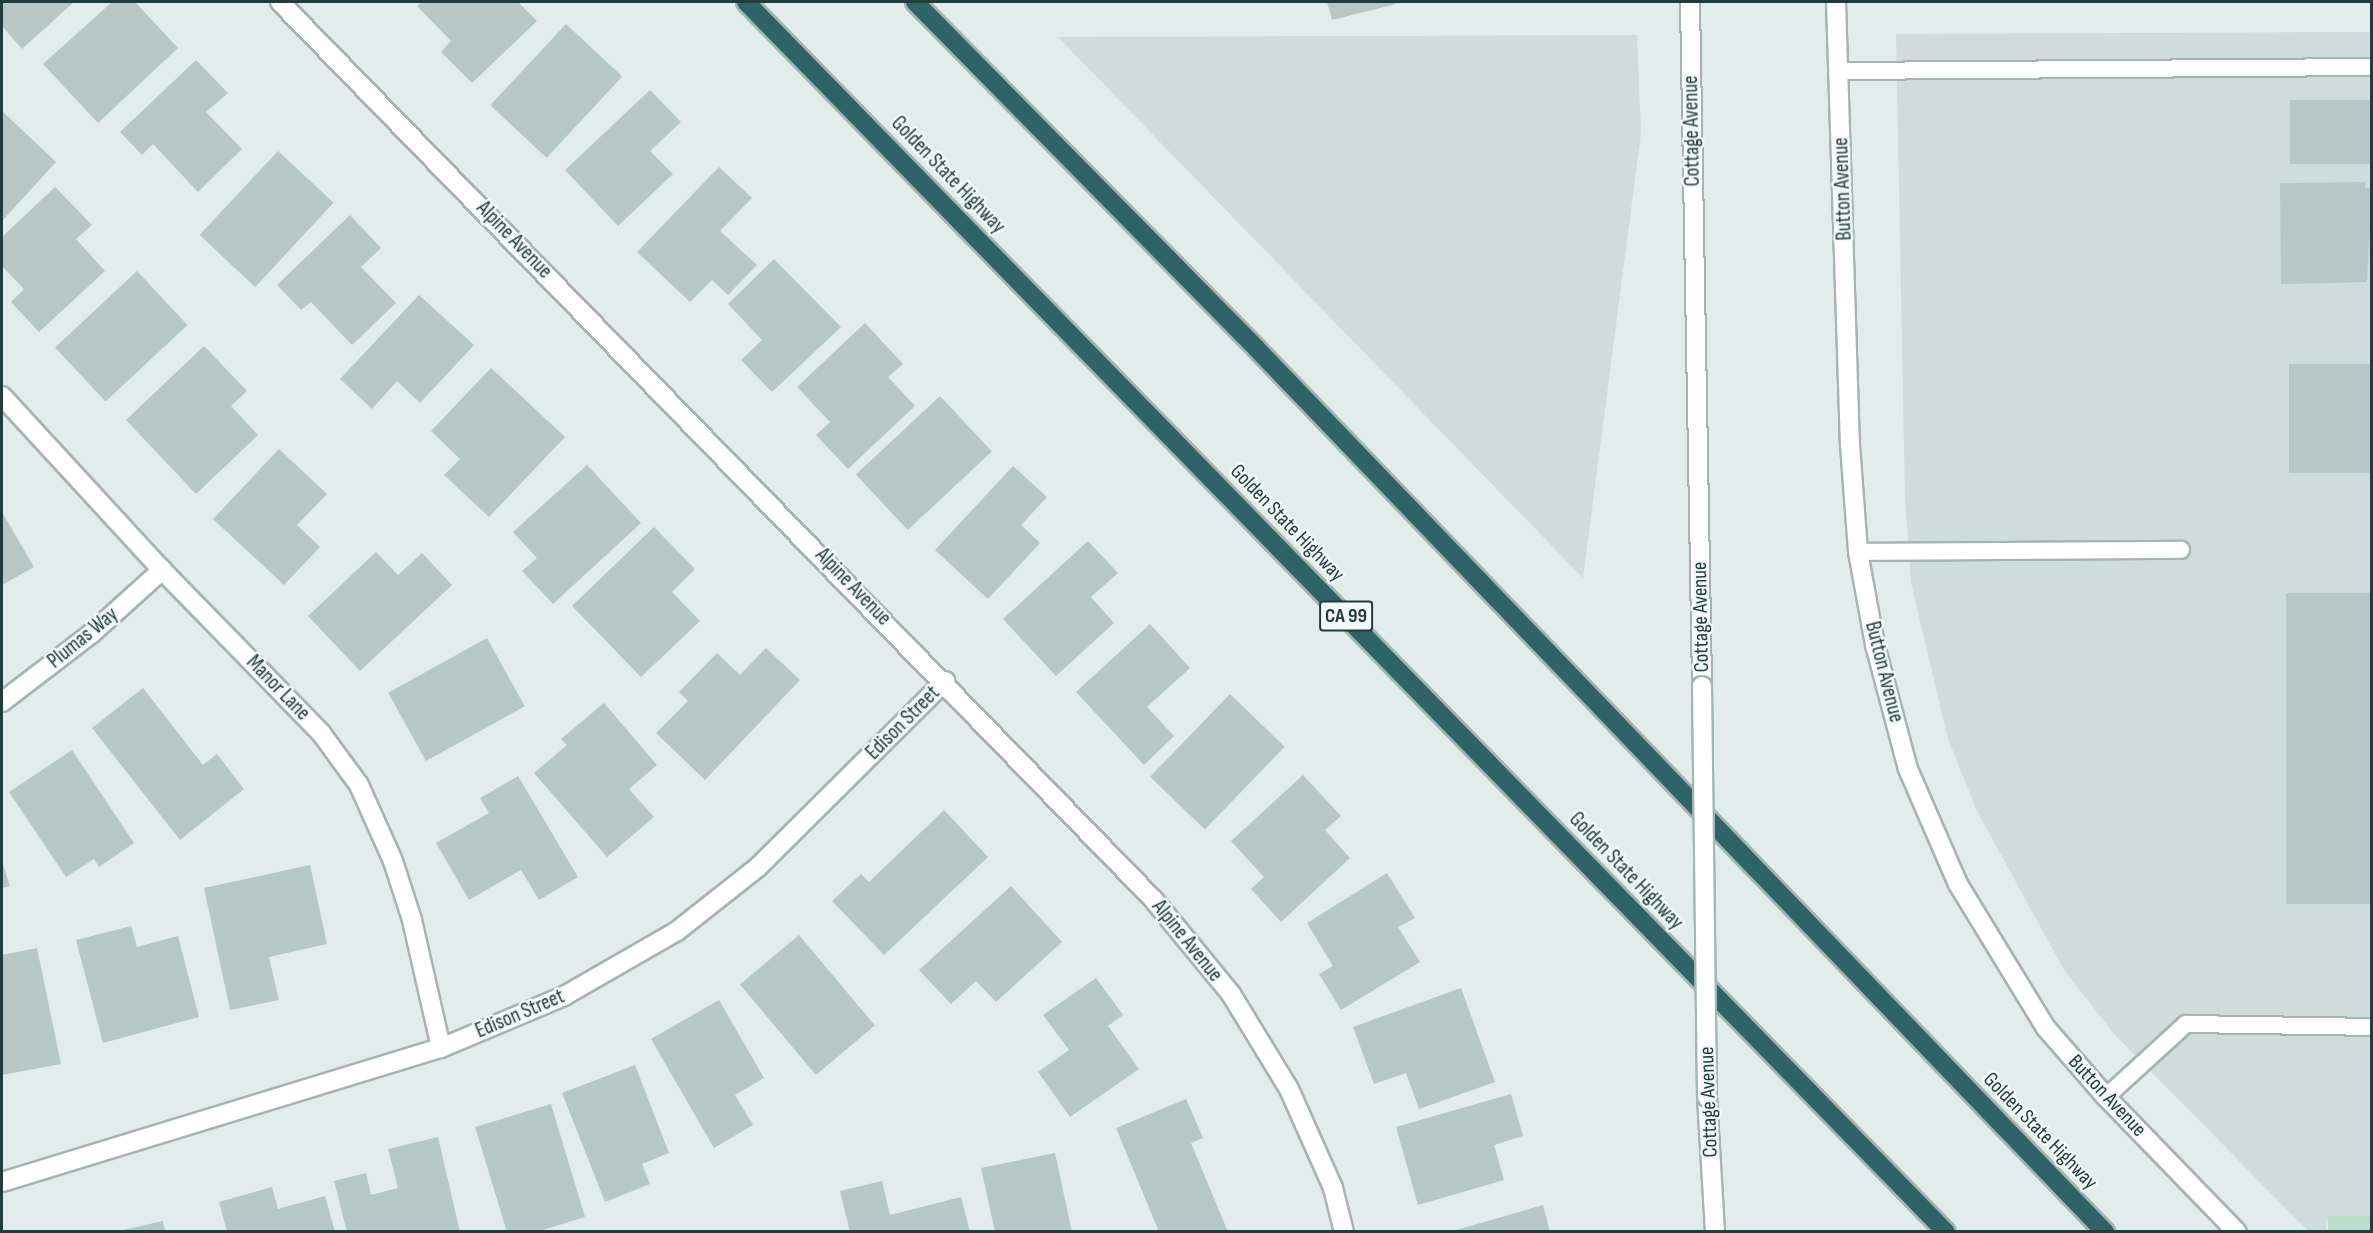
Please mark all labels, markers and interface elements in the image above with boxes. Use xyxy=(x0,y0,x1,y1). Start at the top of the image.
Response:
street label: Cottage Avenue xyxy=(1678,75,1706,187)
street label: Golden State Highway xyxy=(886,111,1010,239)
street label: Button Avenue xyxy=(1829,137,1857,241)
street label: Alpine Avenue xyxy=(471,196,557,284)
street label: Golden State Highway xyxy=(1225,459,1349,587)
street label: Alpine Avenue xyxy=(810,543,896,631)
street label: Cottage Avenue xyxy=(1687,561,1715,673)
road number: CA 99 xyxy=(1319,599,1373,633)
street label: Plumas Way xyxy=(43,602,123,674)
street label: Button Avenue xyxy=(1859,619,1909,725)
street label: Manor Lane xyxy=(241,650,315,726)
street label: Edison Street xyxy=(861,681,945,765)
street label: Golden State Highway xyxy=(1564,807,1688,935)
street label: Alpine Avenue xyxy=(1146,895,1228,987)
street label: Edison Street xyxy=(472,984,568,1044)
street label: Cottage Avenue xyxy=(1694,1046,1724,1158)
street label: Button Avenue xyxy=(2063,1050,2151,1142)
street label: Golden State Highway xyxy=(1978,1067,2102,1195)

